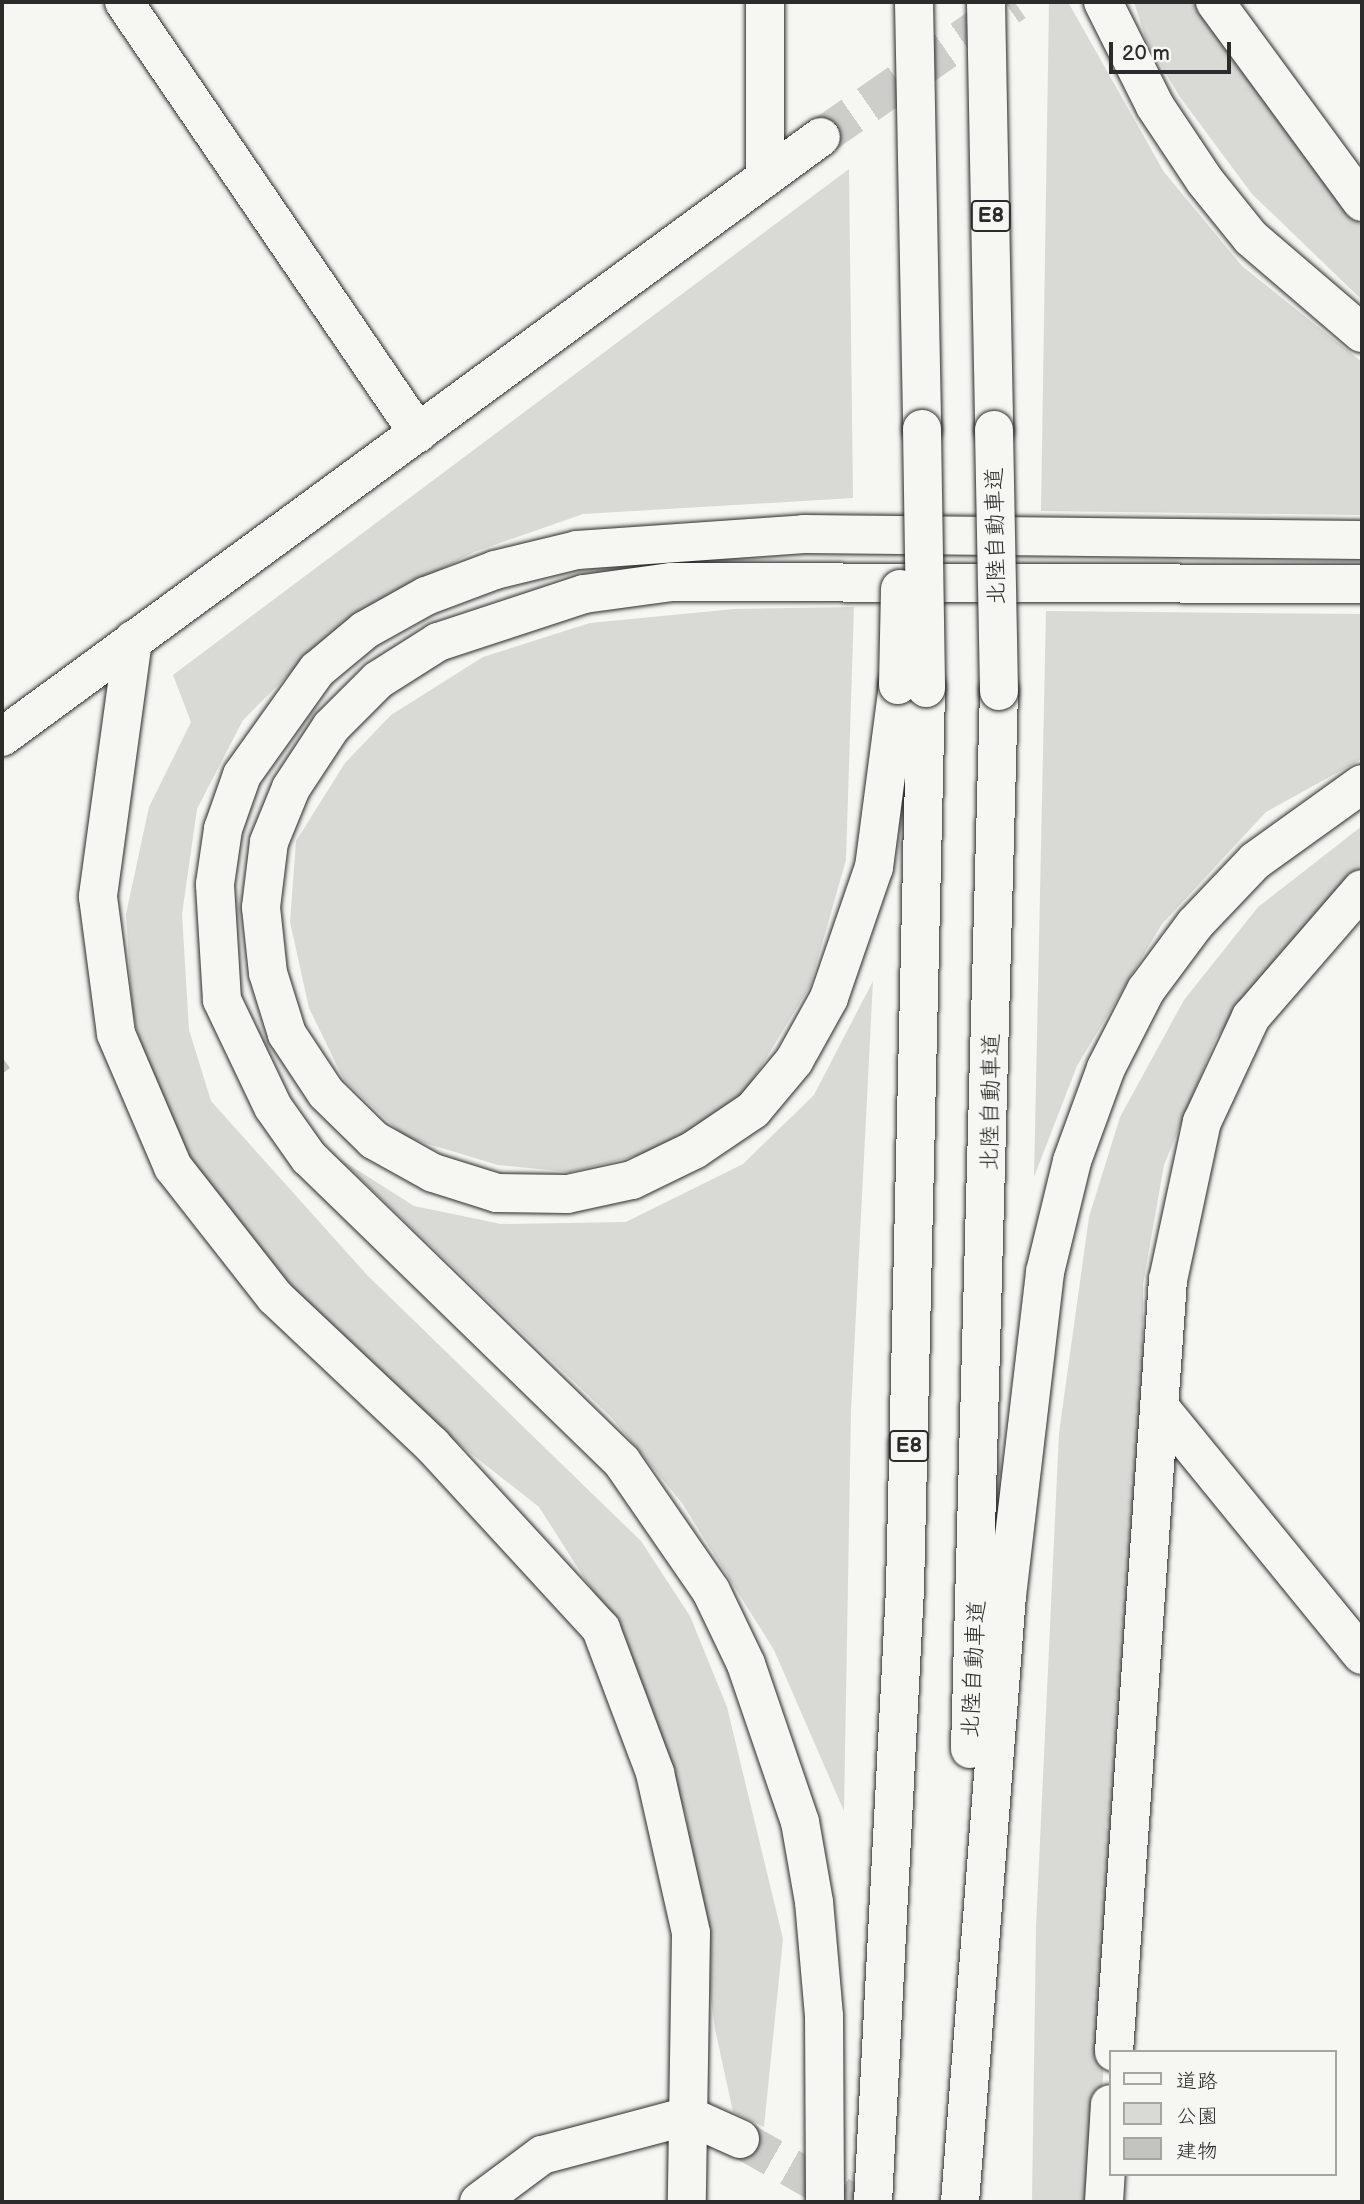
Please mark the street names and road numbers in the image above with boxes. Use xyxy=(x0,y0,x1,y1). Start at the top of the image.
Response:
road number: E8 xyxy=(970,198,1012,234)
street label: 北陸自動車道 xyxy=(981,467,1011,605)
street label: 北陸自動車道 xyxy=(976,1033,1006,1171)
road number: E8 xyxy=(888,1428,930,1464)
street label: 北陸自動車道 xyxy=(957,1599,991,1739)

